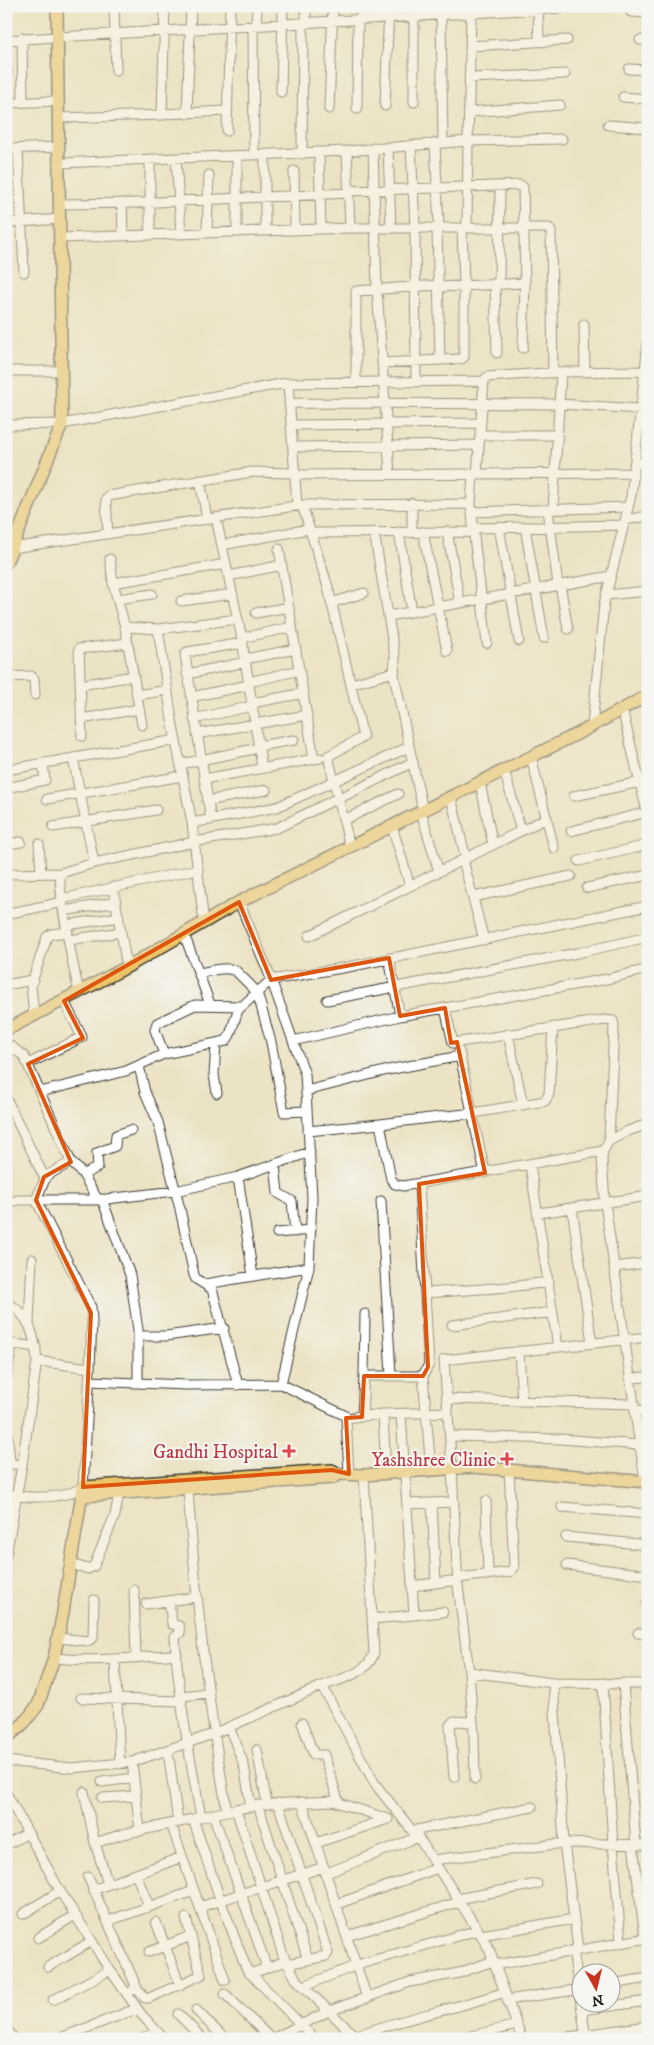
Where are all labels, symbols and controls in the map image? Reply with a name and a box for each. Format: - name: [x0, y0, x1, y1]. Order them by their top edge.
- place label: Gandhi Hospital: [153, 1441, 278, 1464]
- marker: Gandhi Hospital: [282, 1444, 296, 1458]
- place label: Yashshree Clinic: [371, 1449, 496, 1472]
- marker: Yashshree Clinic: [500, 1452, 514, 1466]
- north arrow: [572, 1962, 622, 2012]
- text: N: [590, 1990, 605, 2010]

